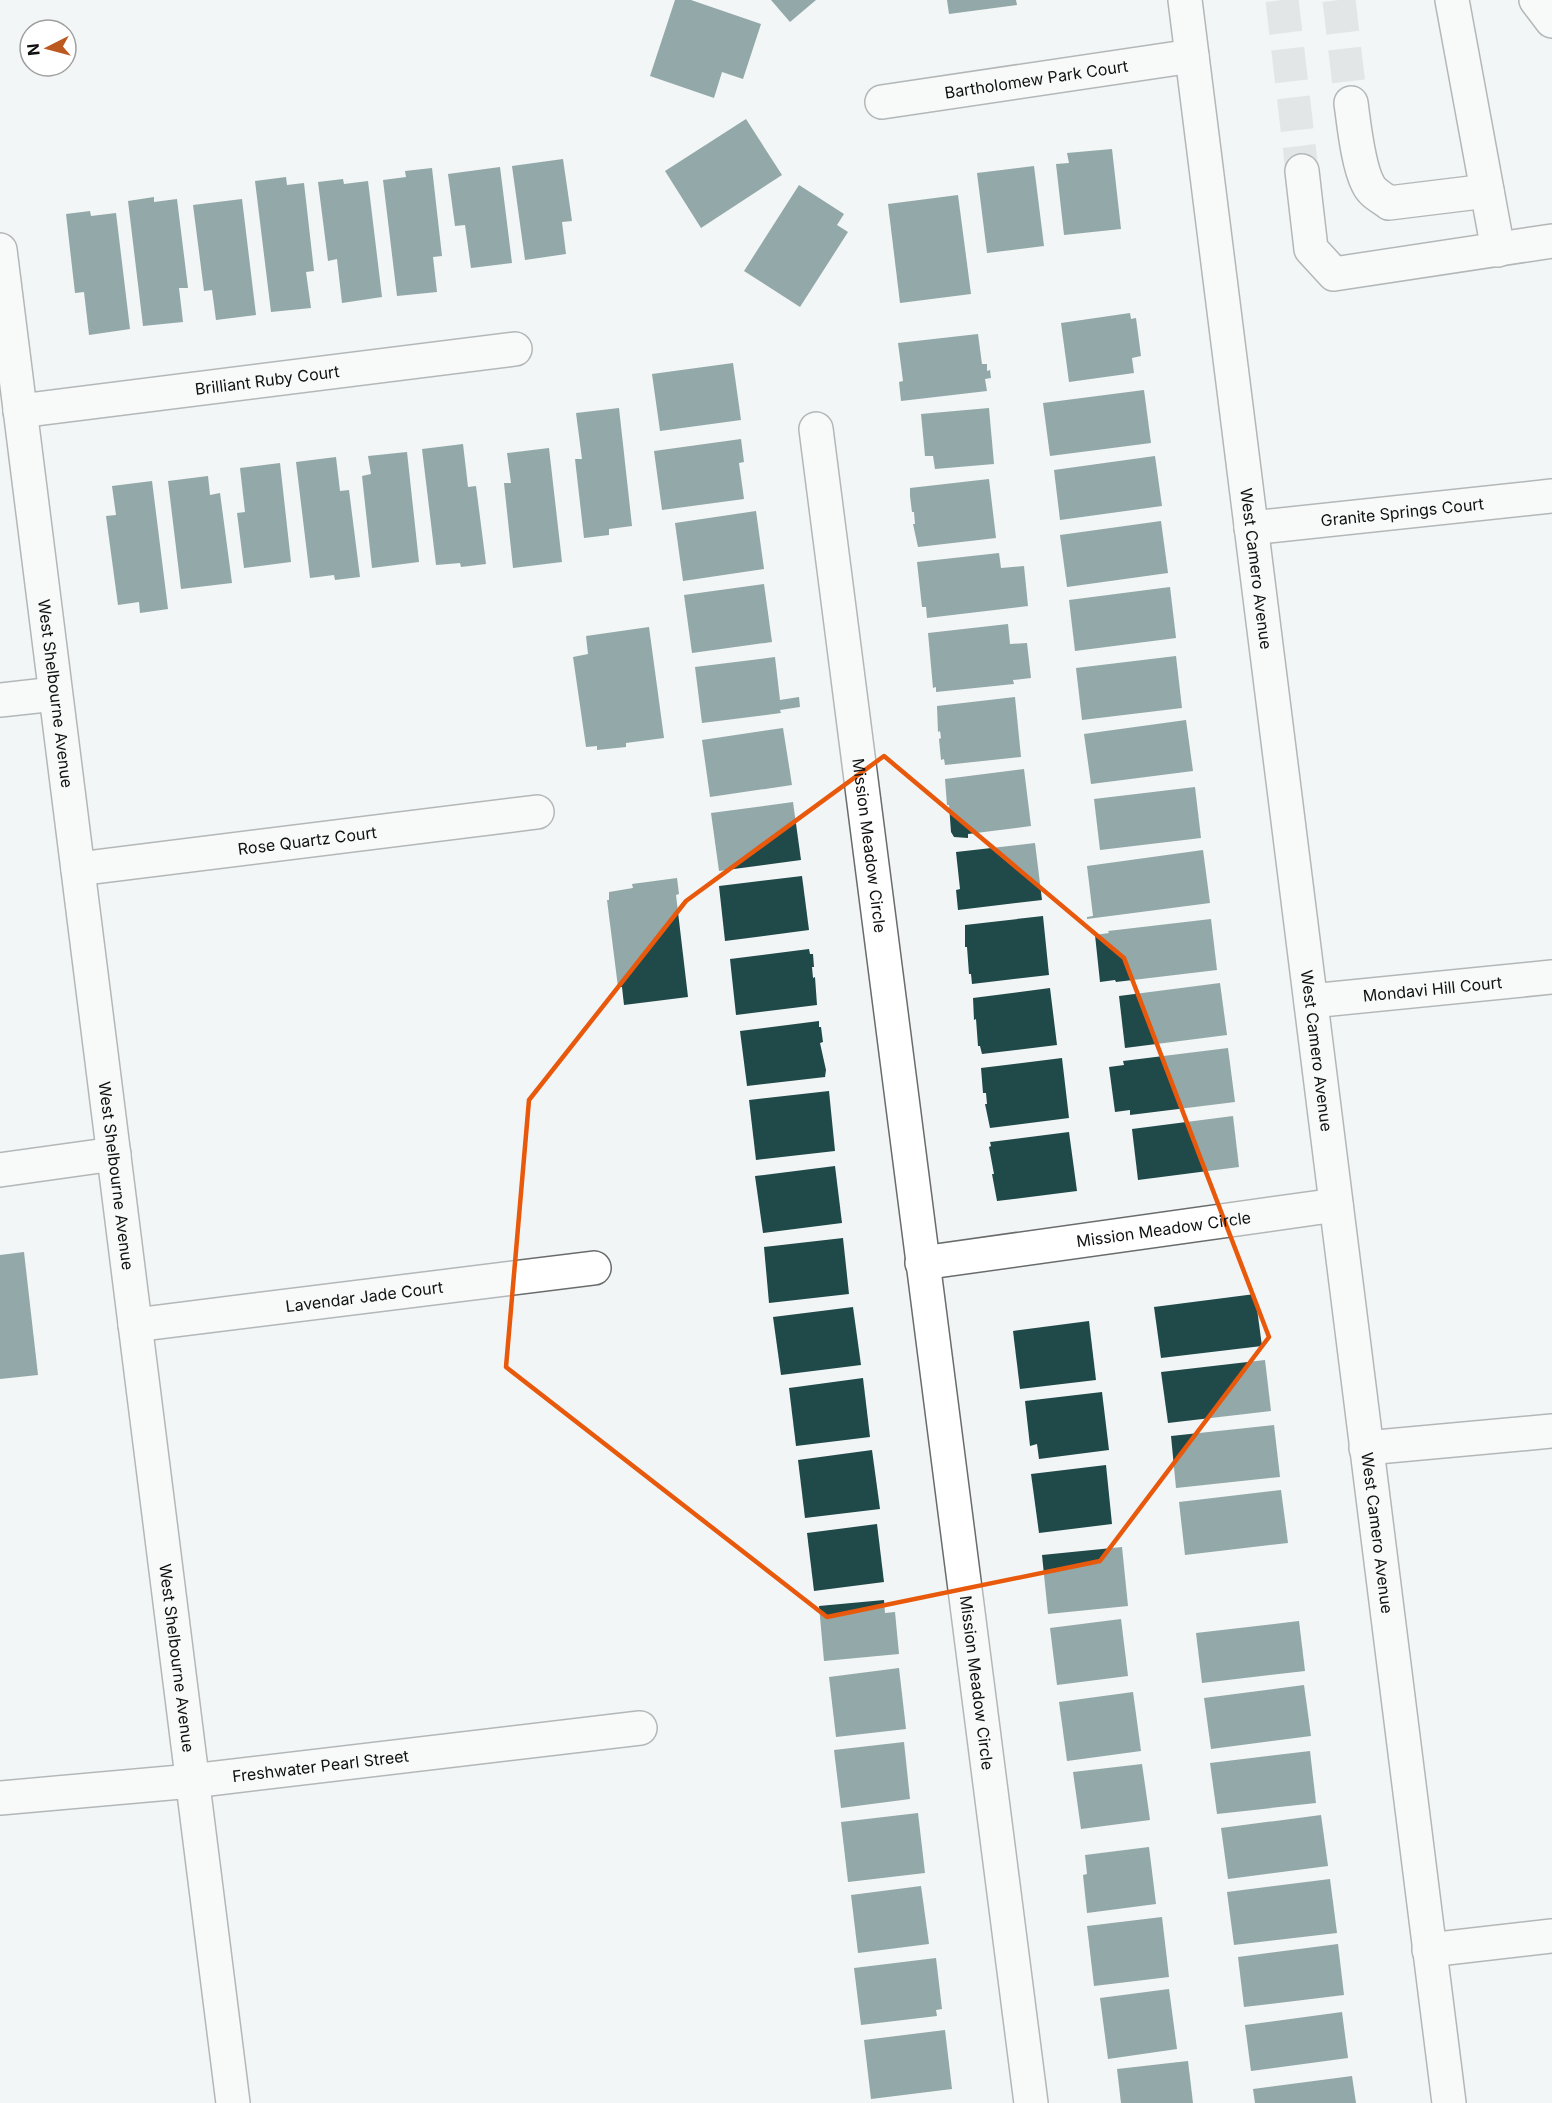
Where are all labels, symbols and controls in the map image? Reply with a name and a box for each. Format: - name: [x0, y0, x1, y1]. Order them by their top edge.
- north arrow: [18, 18, 78, 78]
- text: N: [22, 42, 44, 57]
- street label: Bartholomew Park Court: [943, 56, 1129, 103]
- street label: Brilliant Ruby Court: [194, 361, 340, 399]
- street label: West Camero Avenue: [1236, 487, 1276, 650]
- street label: Granite Springs Court: [1320, 493, 1485, 531]
- street label: West Shelbourne Avenue: [34, 598, 78, 789]
- street label: Mission Meadow Circle: [848, 757, 891, 934]
- street label: Rose Quartz Court: [237, 822, 378, 859]
- street label: West Camero Avenue: [1297, 969, 1337, 1133]
- street label: Mondavi Hill Court: [1362, 972, 1503, 1006]
- street label: West Shelbourne Avenue: [95, 1080, 138, 1271]
- street label: Mission Meadow Circle: [1075, 1207, 1252, 1251]
- street label: Lavendar Jade Court: [284, 1277, 444, 1316]
- street label: West Camero Avenue: [1357, 1451, 1397, 1615]
- street label: West Shelbourne Avenue: [155, 1562, 199, 1753]
- street label: Mission Meadow Circle: [956, 1594, 998, 1771]
- street label: Freshwater Pearl Street: [231, 1745, 410, 1786]

